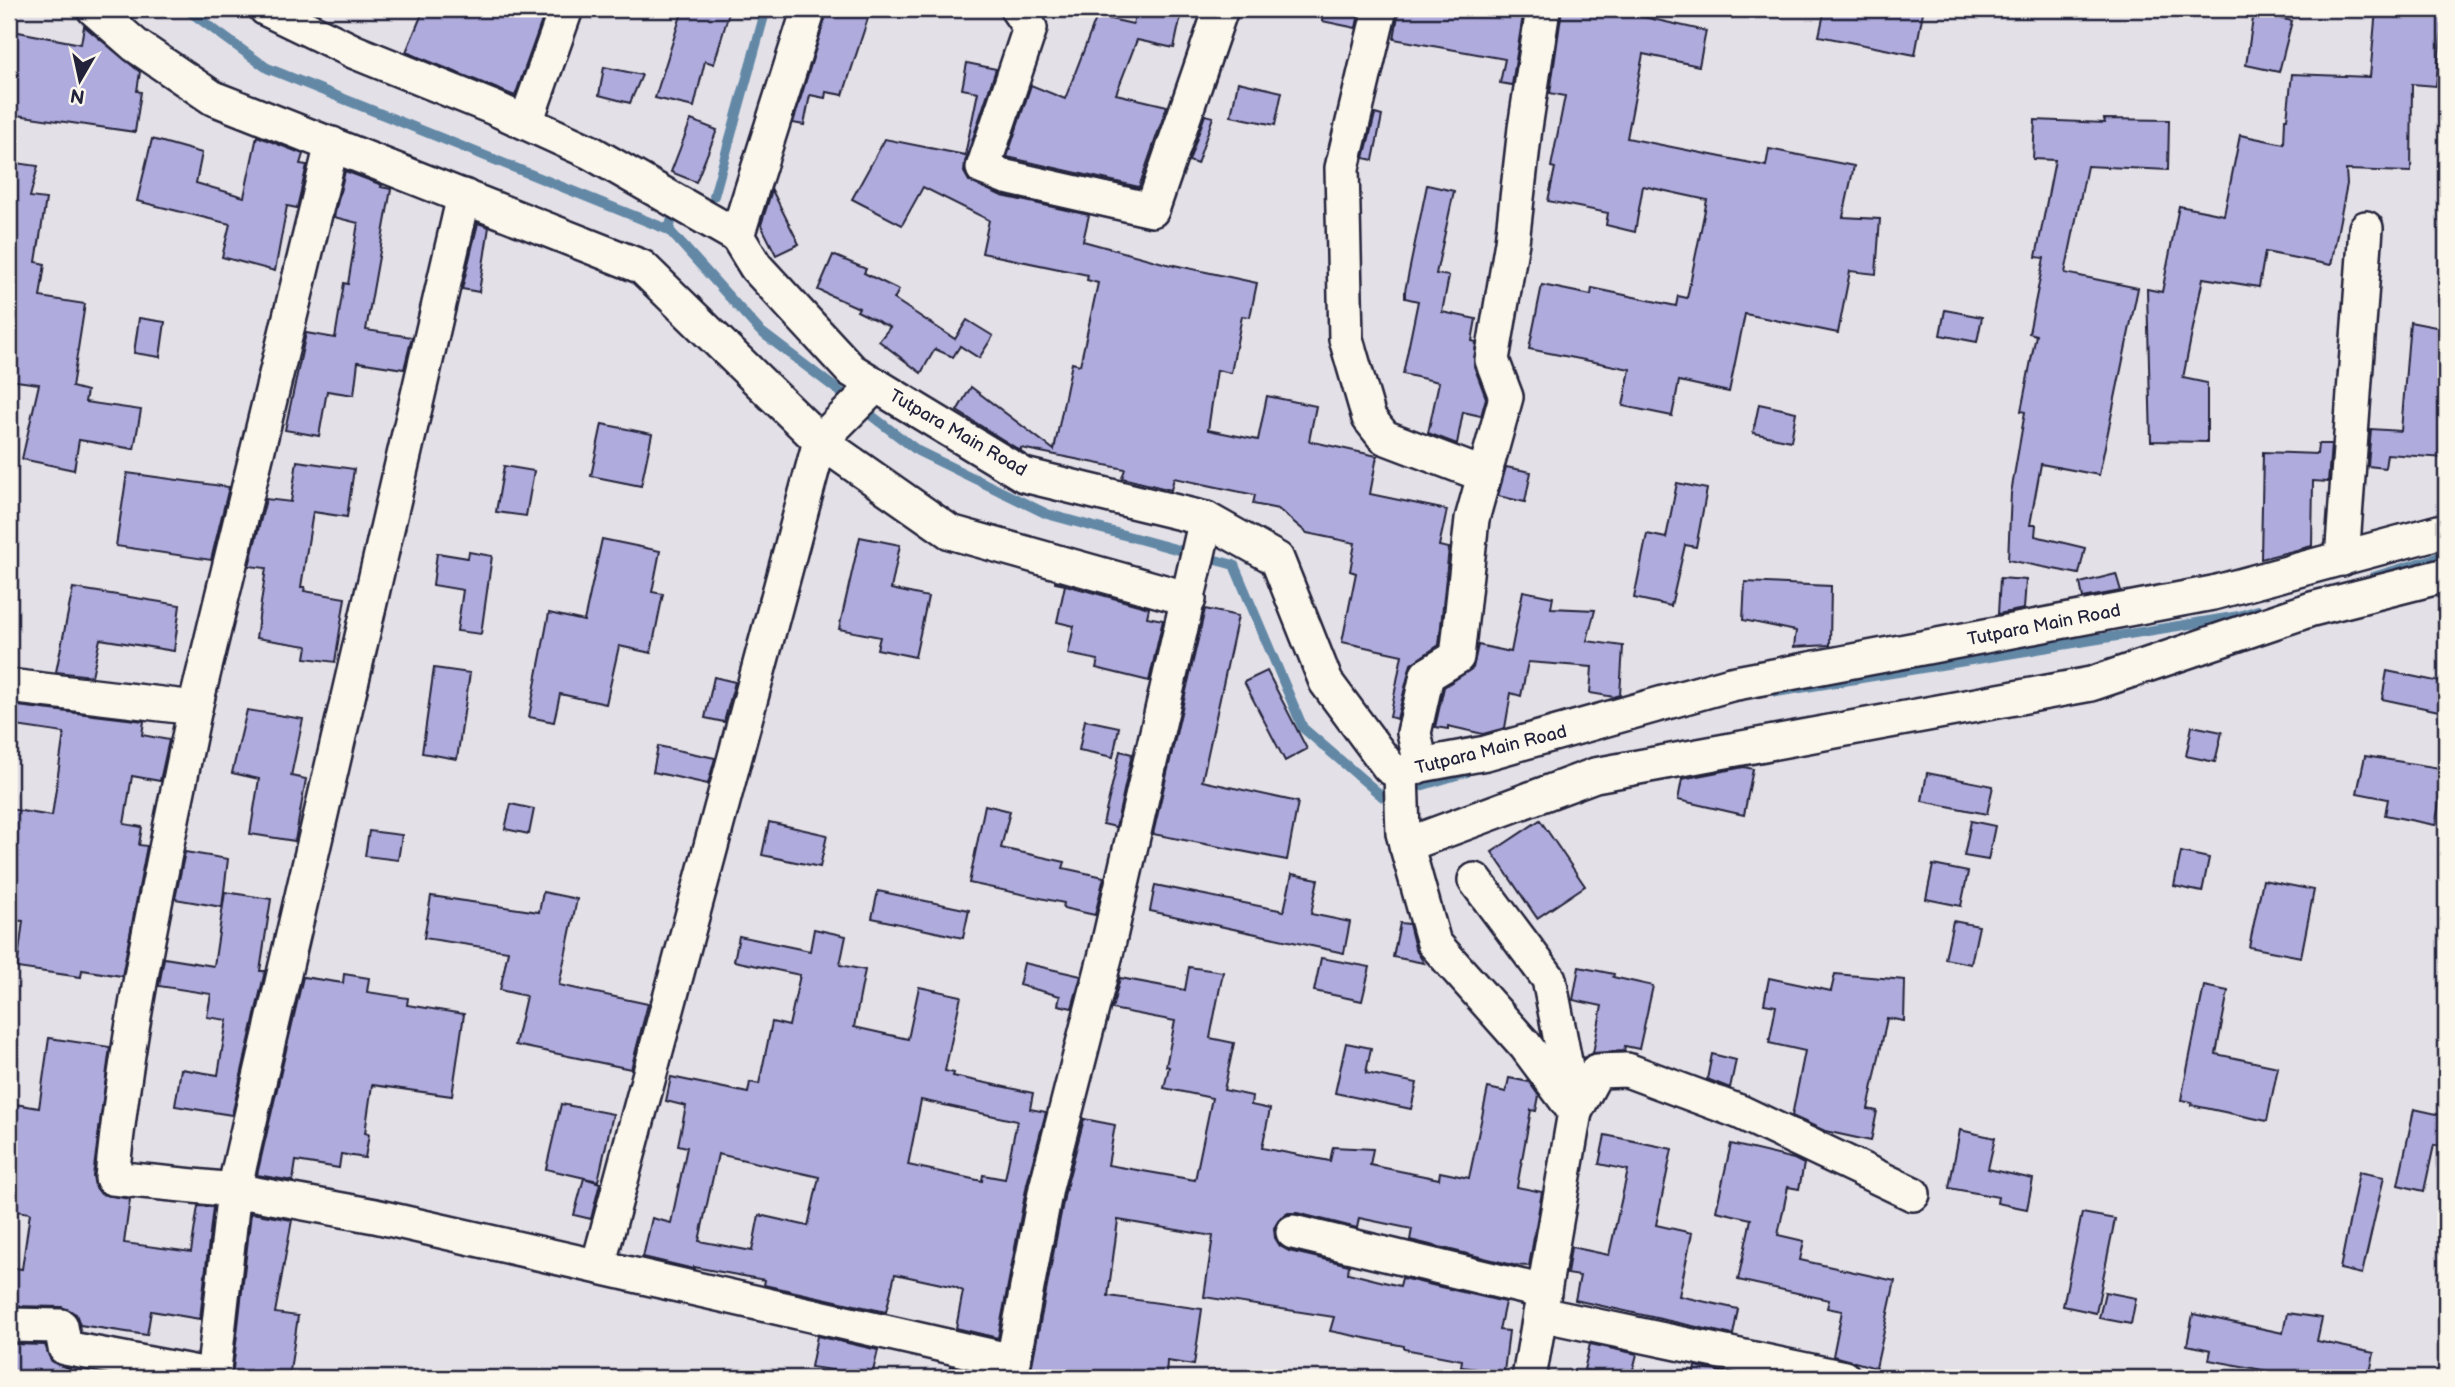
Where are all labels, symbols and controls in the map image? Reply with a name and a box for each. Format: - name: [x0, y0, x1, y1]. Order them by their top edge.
- north arrow: [46, 46, 116, 116]
- text: N: [69, 83, 86, 108]
- street label: Tutpara Main Road: [885, 385, 1031, 481]
- street label: Tutpara Main Road: [1966, 600, 2122, 650]
- street label: Tutpara Main Road: [1413, 721, 1569, 779]

